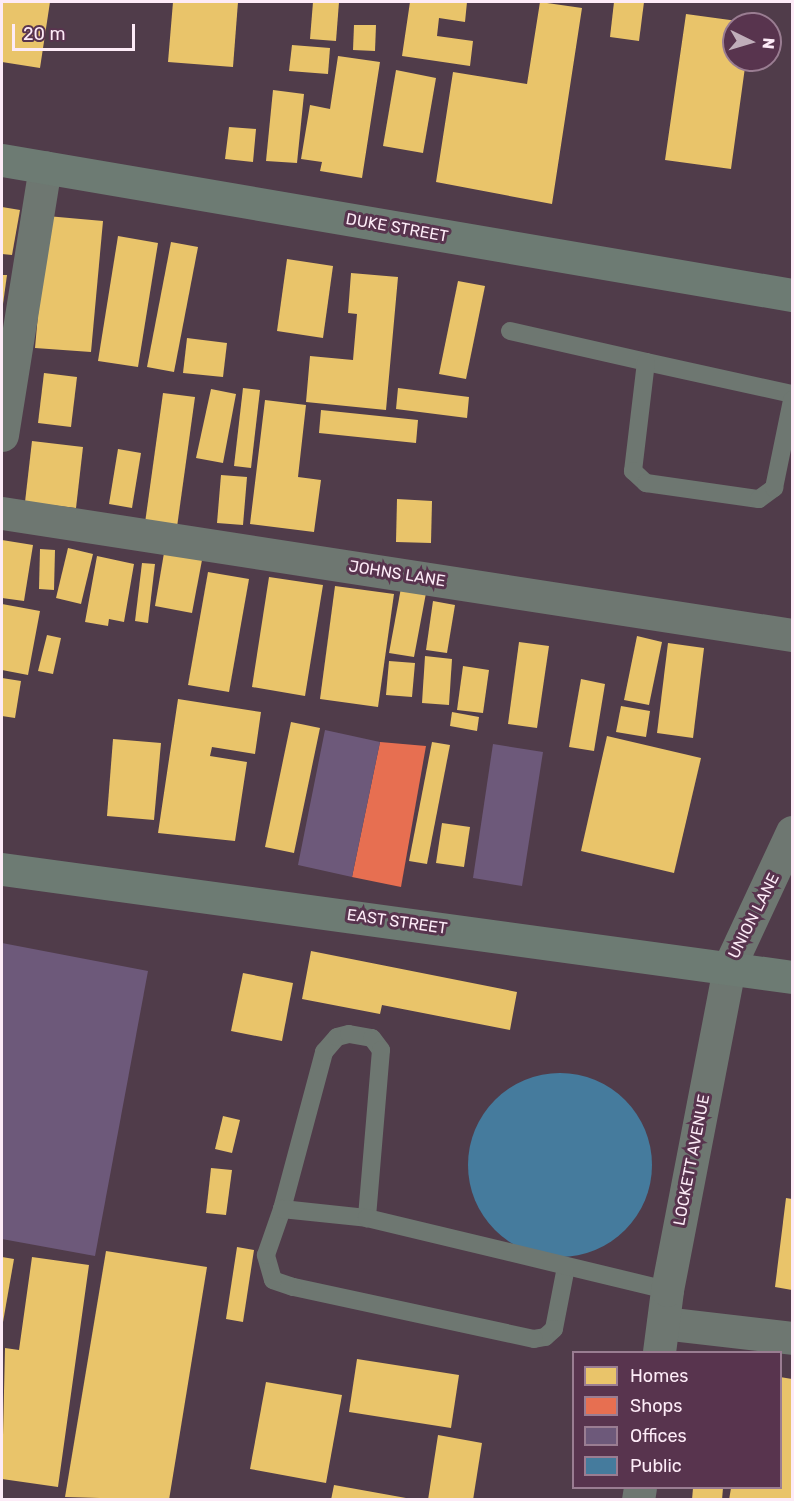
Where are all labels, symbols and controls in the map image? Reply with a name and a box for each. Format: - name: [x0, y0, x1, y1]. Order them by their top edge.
- scale bar: [15, 12, 138, 50]
- north arrow: [722, 12, 782, 72]
- text: 20 m: [23, 23, 65, 45]
- text: N: [758, 37, 778, 50]
- street label: DUKE STREET: [344, 210, 450, 246]
- street label: JOHNS LANE: [347, 557, 447, 591]
- street label: UNION LANE: [724, 870, 784, 962]
- street label: EAST STREET: [345, 905, 449, 939]
- street label: LOCKETT AVENUE: [670, 1092, 714, 1228]
- legend: [572, 1351, 782, 1489]
- text: Homes: [630, 1365, 688, 1387]
- text: Shops: [630, 1395, 682, 1417]
- text: Offices: [630, 1425, 687, 1447]
- text: Public: [630, 1455, 682, 1477]

